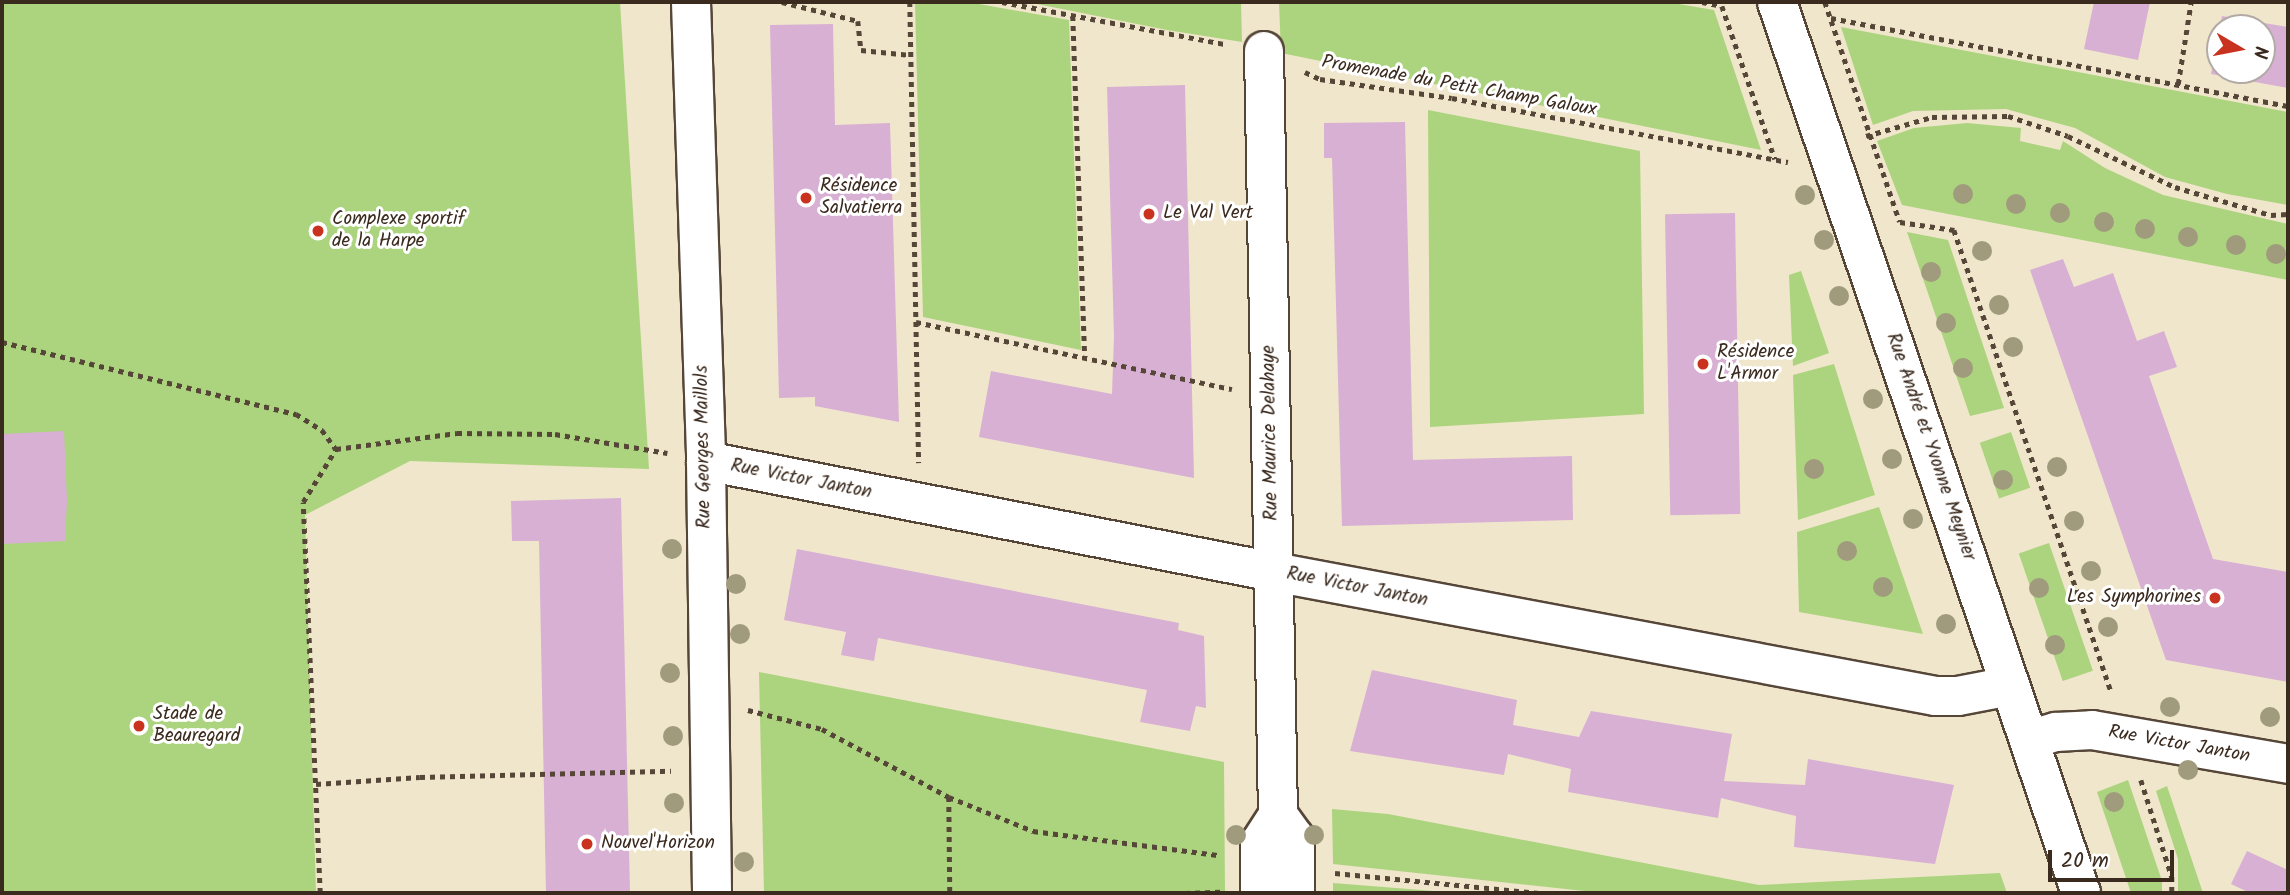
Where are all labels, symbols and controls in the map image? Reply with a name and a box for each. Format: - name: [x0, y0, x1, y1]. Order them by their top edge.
- north arrow: [2206, 14, 2276, 84]
- text: N: [2244, 44, 2276, 61]
- street label: Promenade du Petit Champ Galoux: [1320, 52, 1598, 122]
- place label: Résidence Salvatierra: [820, 176, 902, 220]
- marker: Résidence Salvatierra: [798, 190, 814, 206]
- place label: Le Val Vert: [1163, 203, 1253, 225]
- marker: Le Val Vert: [1141, 206, 1157, 222]
- place label: Complexe sportif de la Harpe: [332, 209, 465, 253]
- marker: Complexe sportif de la Harpe: [310, 223, 326, 239]
- street label: Rue André et Yvonne Meynier: [1880, 330, 1980, 564]
- place label: Résidence L'Armor: [1717, 342, 1794, 386]
- street label: Rue Maurice Delahaye: [1258, 345, 1284, 521]
- marker: Résidence L'Armor: [1695, 356, 1711, 372]
- street label: Rue Georges Maillols: [691, 365, 717, 529]
- street label: Rue Victor Janton: [728, 455, 874, 505]
- street label: Rue Victor Janton: [1284, 563, 1430, 613]
- place label: Les Symphorines: [2067, 587, 2201, 609]
- marker: Les Symphorines: [2207, 590, 2223, 606]
- place label: Stade de Beauregard: [153, 704, 240, 748]
- marker: Stade de Beauregard: [131, 718, 147, 734]
- street label: Rue Victor Janton: [2106, 721, 2252, 769]
- place label: Nouvel'Horizon: [601, 833, 715, 855]
- marker: Nouvel'Horizon: [579, 836, 595, 852]
- scale bar: [2052, 836, 2178, 880]
- text: 20 m: [2061, 845, 2109, 878]

